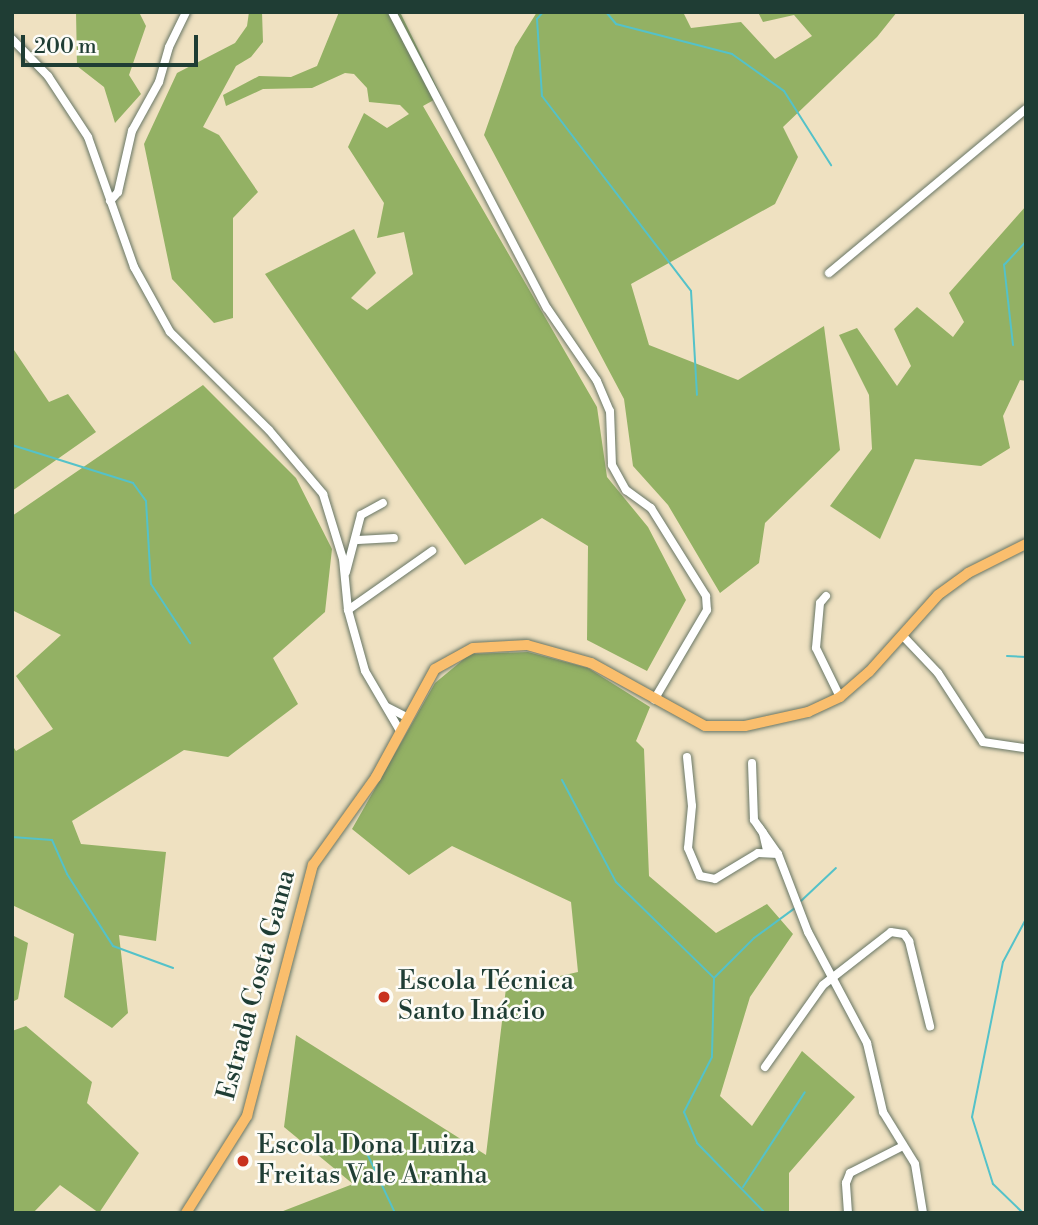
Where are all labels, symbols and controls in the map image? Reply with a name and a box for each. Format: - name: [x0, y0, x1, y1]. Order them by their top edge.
- scale bar: [24, 21, 201, 65]
- text: 200 m: [34, 34, 97, 60]
- street label: Estrada Costa Gama: [211, 867, 303, 1103]
- place label: Escola Técnica Santo Inácio: [398, 966, 574, 1028]
- marker: Escola Técnica Santo Inácio: [376, 989, 392, 1005]
- place label: Escola Dona Luiza Freitas Vale Aranha: [257, 1130, 488, 1192]
- marker: Escola Dona Luiza Freitas Vale Aranha: [235, 1153, 251, 1169]

